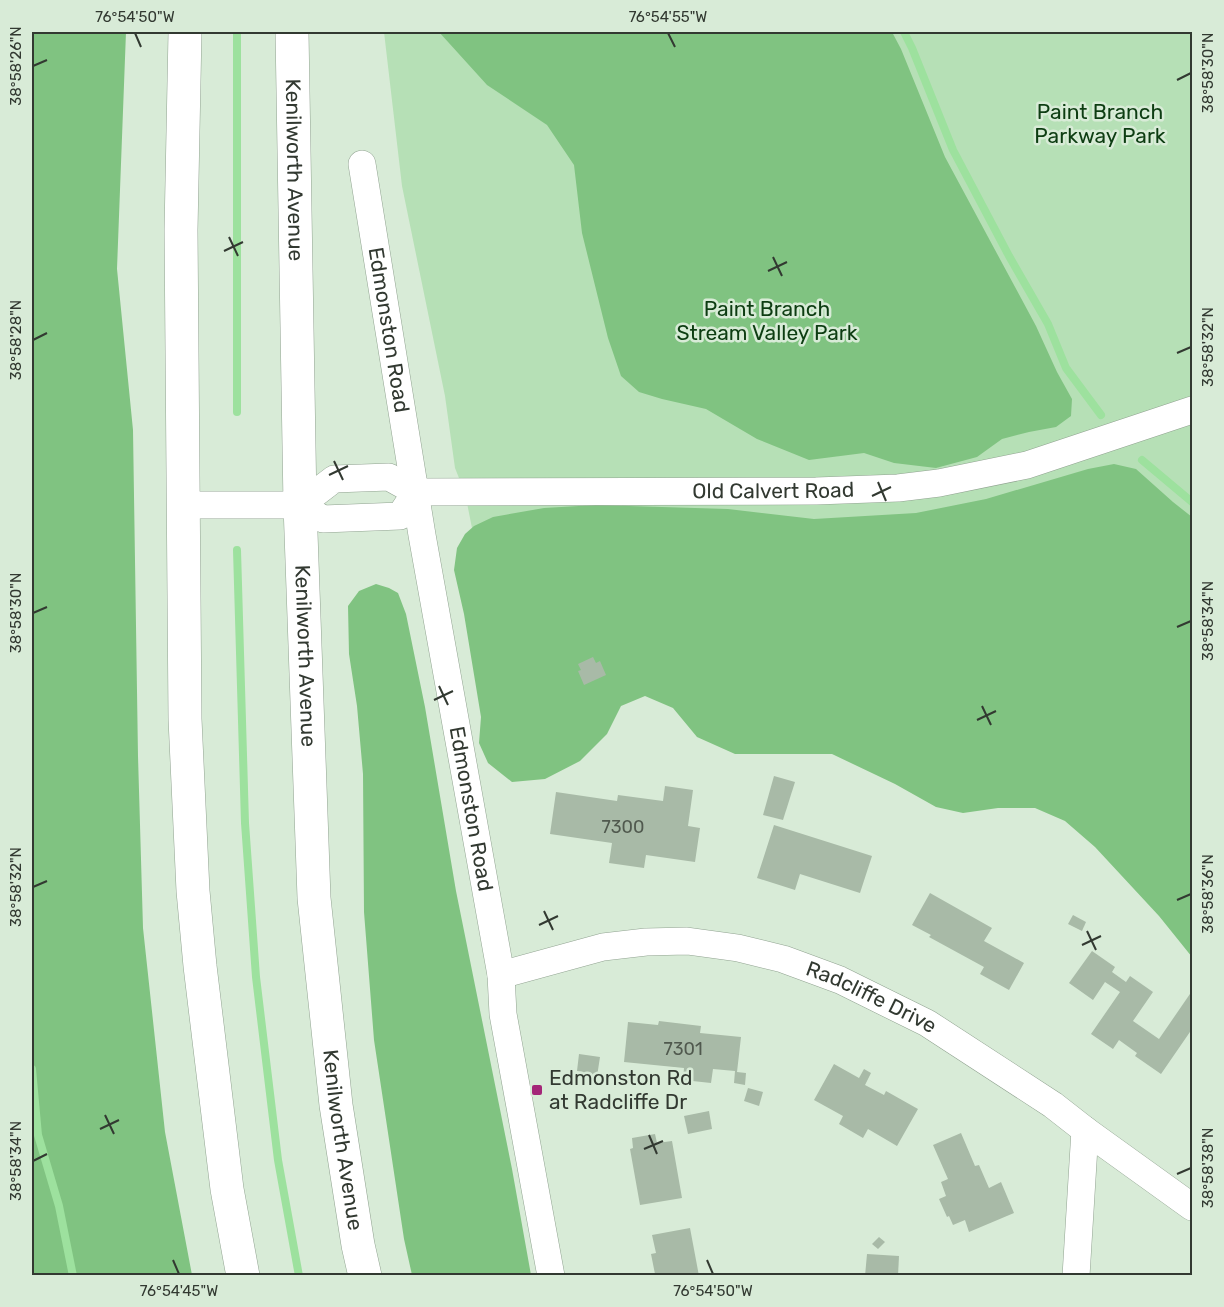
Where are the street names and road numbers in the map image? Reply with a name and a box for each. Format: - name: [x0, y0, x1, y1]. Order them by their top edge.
- street label: Kenilworth Avenue: [281, 79, 309, 261]
- street label: Edmonston Road: [364, 245, 415, 414]
- street label: Old Calvert Road: [692, 477, 855, 503]
- street label: Kenilworth Avenue: [290, 564, 322, 747]
- street label: Edmonston Road: [445, 724, 499, 893]
- street label: Radcliffe Drive: [803, 956, 942, 1038]
- street label: Kenilworth Avenue: [318, 1048, 369, 1232]

